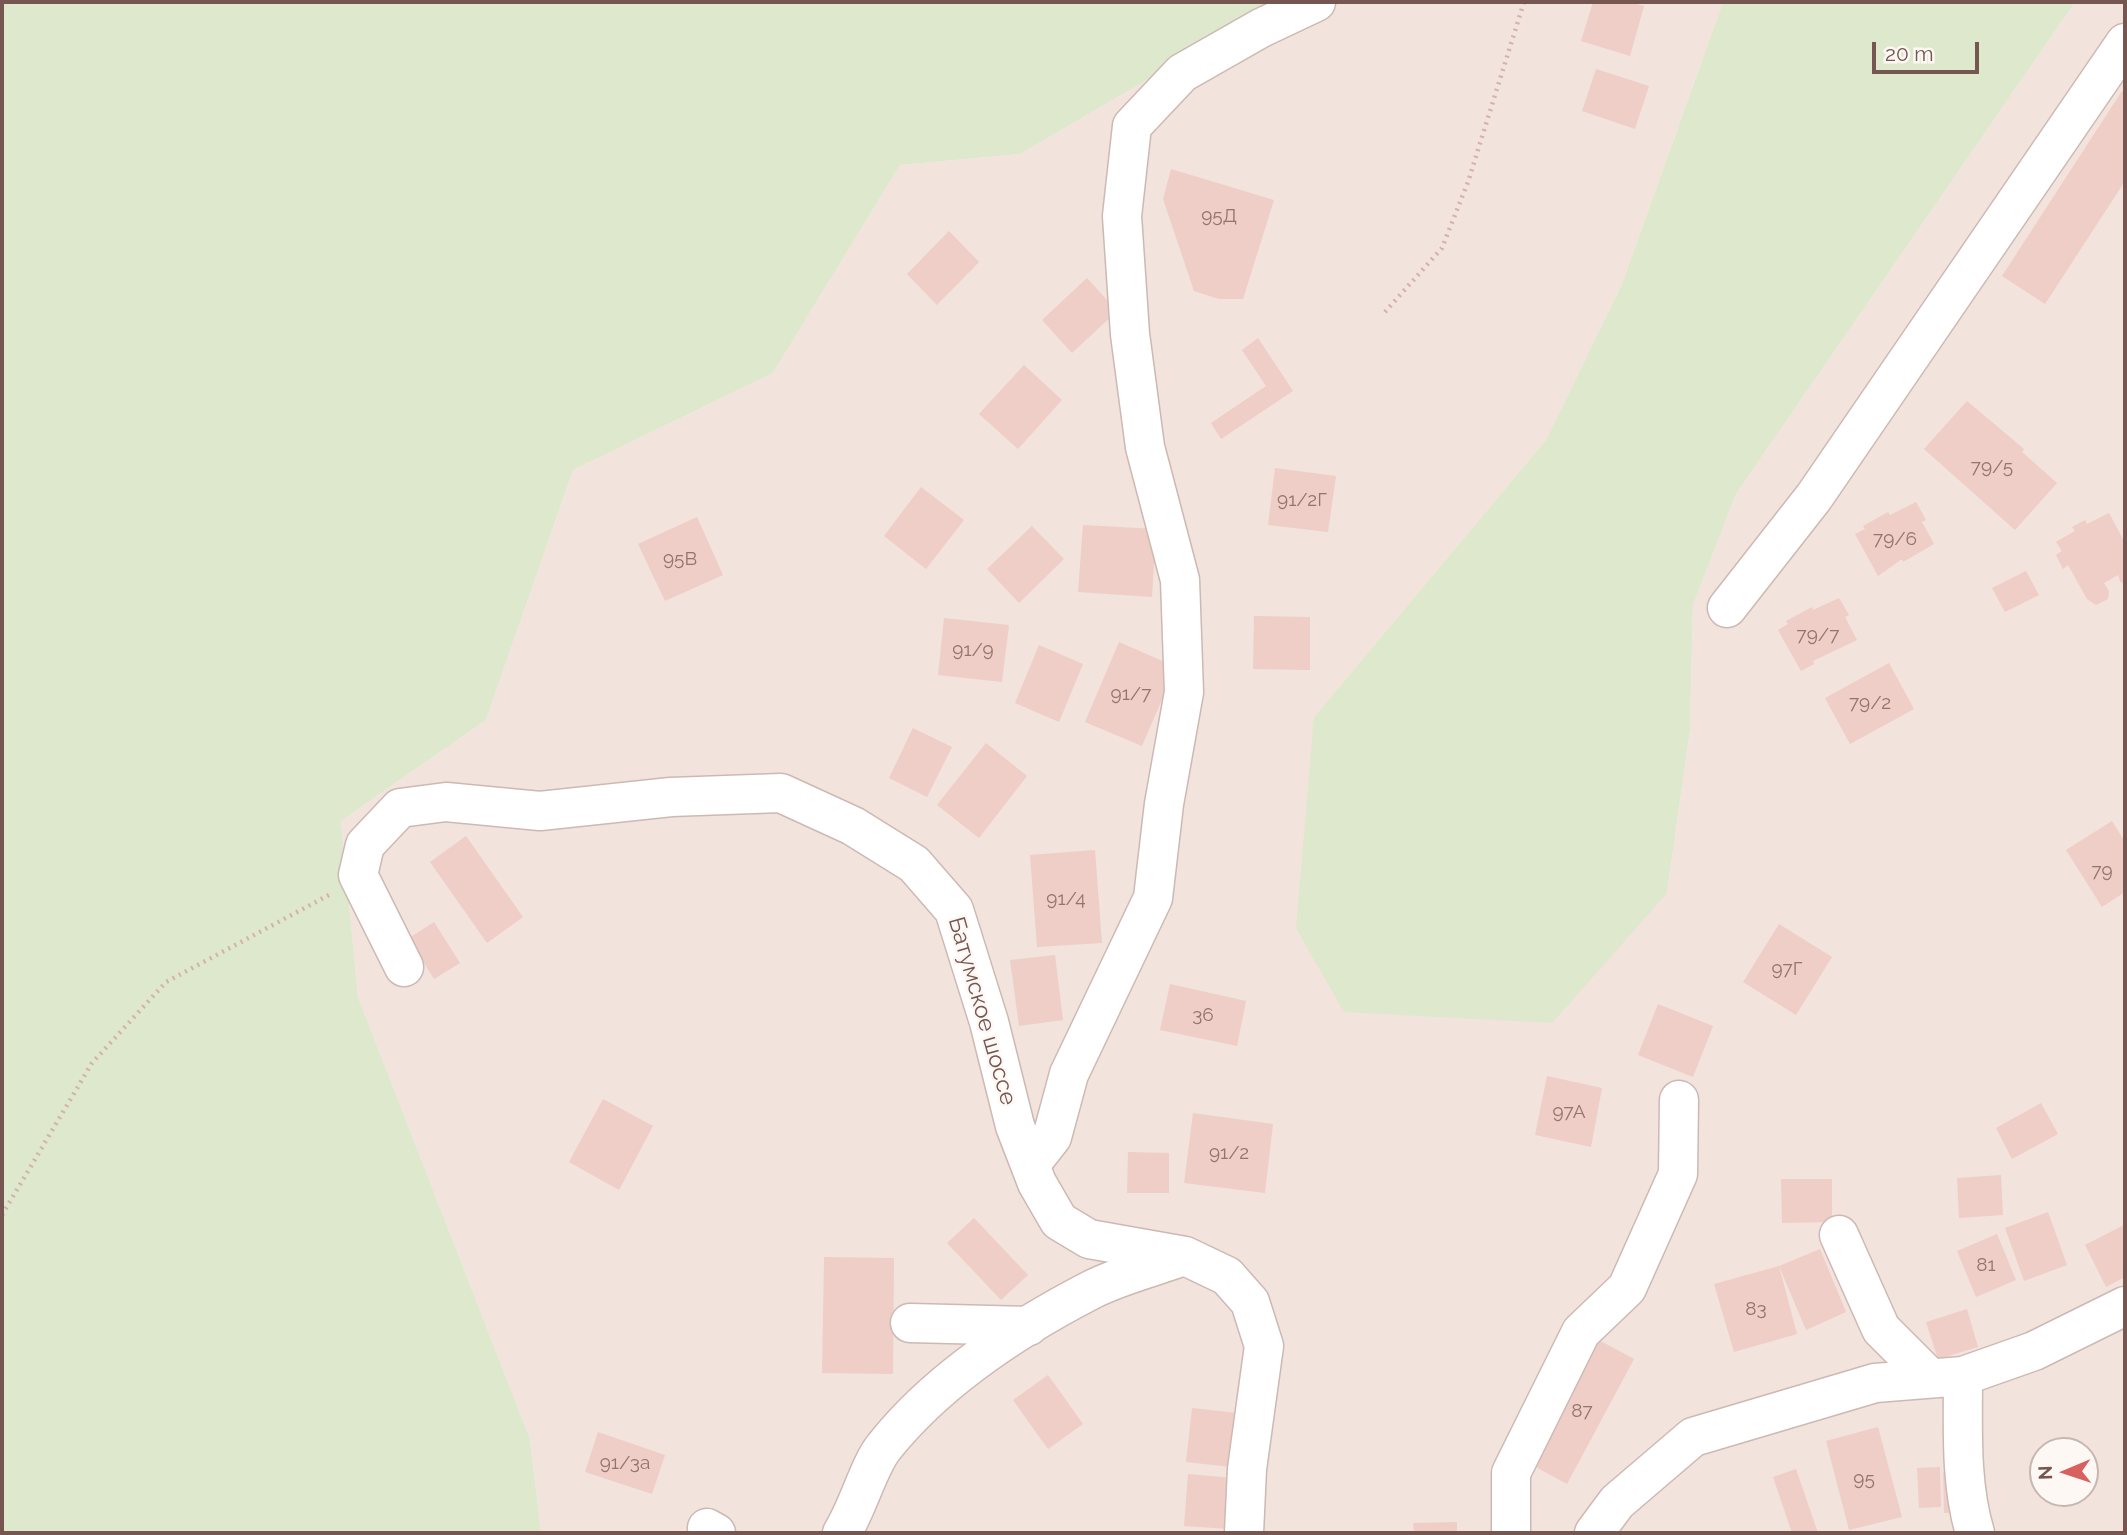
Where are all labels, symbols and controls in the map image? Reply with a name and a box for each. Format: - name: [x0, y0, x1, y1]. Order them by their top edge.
- scale bar: [1875, 28, 1982, 72]
- text: 20 m: [1885, 41, 1933, 66]
- house number: 95Д: [1201, 205, 1237, 227]
- house number: 79/5: [1971, 456, 2013, 478]
- house number: 91/2Г: [1277, 489, 1327, 511]
- house number: 79/6: [1873, 528, 1917, 550]
- house number: 95В: [663, 548, 697, 570]
- house number: 79/7: [1797, 624, 1839, 646]
- house number: 91/9: [952, 639, 994, 661]
- house number: 91/7: [1111, 683, 1151, 705]
- house number: 79/2: [1849, 692, 1891, 714]
- house number: 79: [2091, 860, 2113, 882]
- house number: 91/4: [1046, 888, 1086, 910]
- street label: Батумское шоссе: [942, 914, 1022, 1108]
- house number: 97Г: [1772, 958, 1802, 980]
- house number: 36: [1192, 1004, 1214, 1026]
- house number: 97А: [1552, 1101, 1586, 1123]
- house number: 91/2: [1209, 1142, 1249, 1164]
- house number: 81: [1976, 1254, 1996, 1276]
- house number: 83: [1745, 1298, 1767, 1320]
- house number: 87: [1571, 1400, 1593, 1422]
- north arrow: [2029, 1437, 2099, 1507]
- house number: 91/3а: [600, 1452, 650, 1474]
- text: N: [2034, 1465, 2056, 1480]
- house number: 95: [1853, 1468, 1875, 1490]

